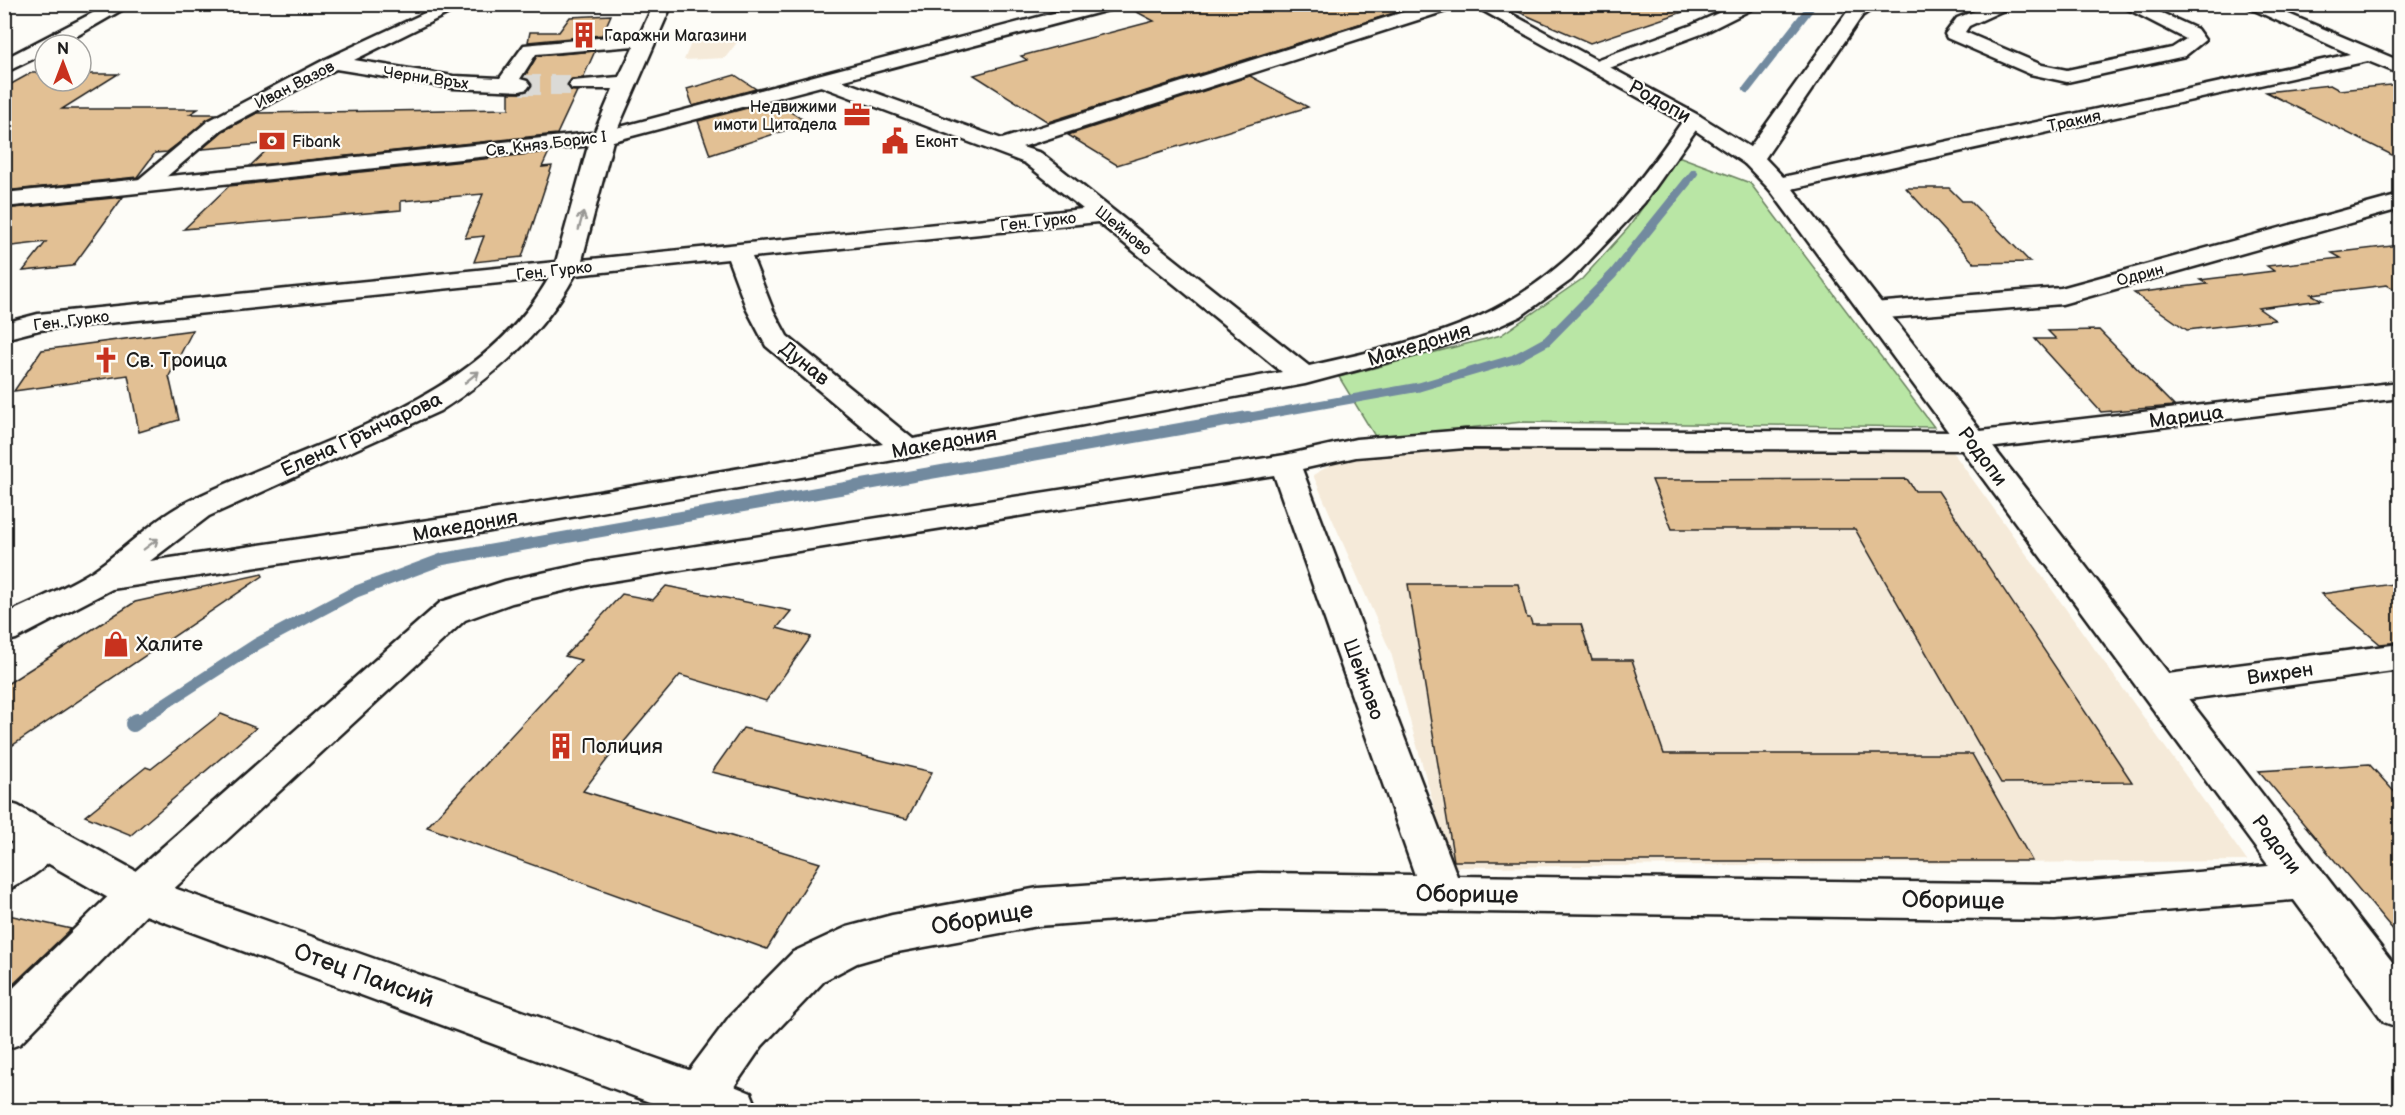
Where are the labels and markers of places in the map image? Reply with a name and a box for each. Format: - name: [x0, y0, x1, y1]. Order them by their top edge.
- building icon: Гаражни Магазини: [569, 20, 599, 50]
- place label: Гаражни Магазини: [604, 27, 747, 46]
- place label: Недвижими имоти Цитадела: [714, 98, 838, 135]
- office icon: Недвижими имоти Цитадела: [842, 100, 872, 130]
- bank icon: Fibank: [257, 126, 287, 156]
- public building icon: Еконт: [880, 126, 910, 156]
- place label: Fibank: [292, 133, 340, 152]
- place label: Еконт: [915, 133, 959, 152]
- church icon: Св. Троица: [91, 345, 121, 375]
- place label: Св. Троица: [126, 349, 228, 373]
- shop icon: Халите: [101, 629, 131, 659]
- place label: Халите: [136, 633, 203, 657]
- building icon: Полиция: [546, 731, 576, 761]
- place label: Полиция: [581, 735, 663, 759]

